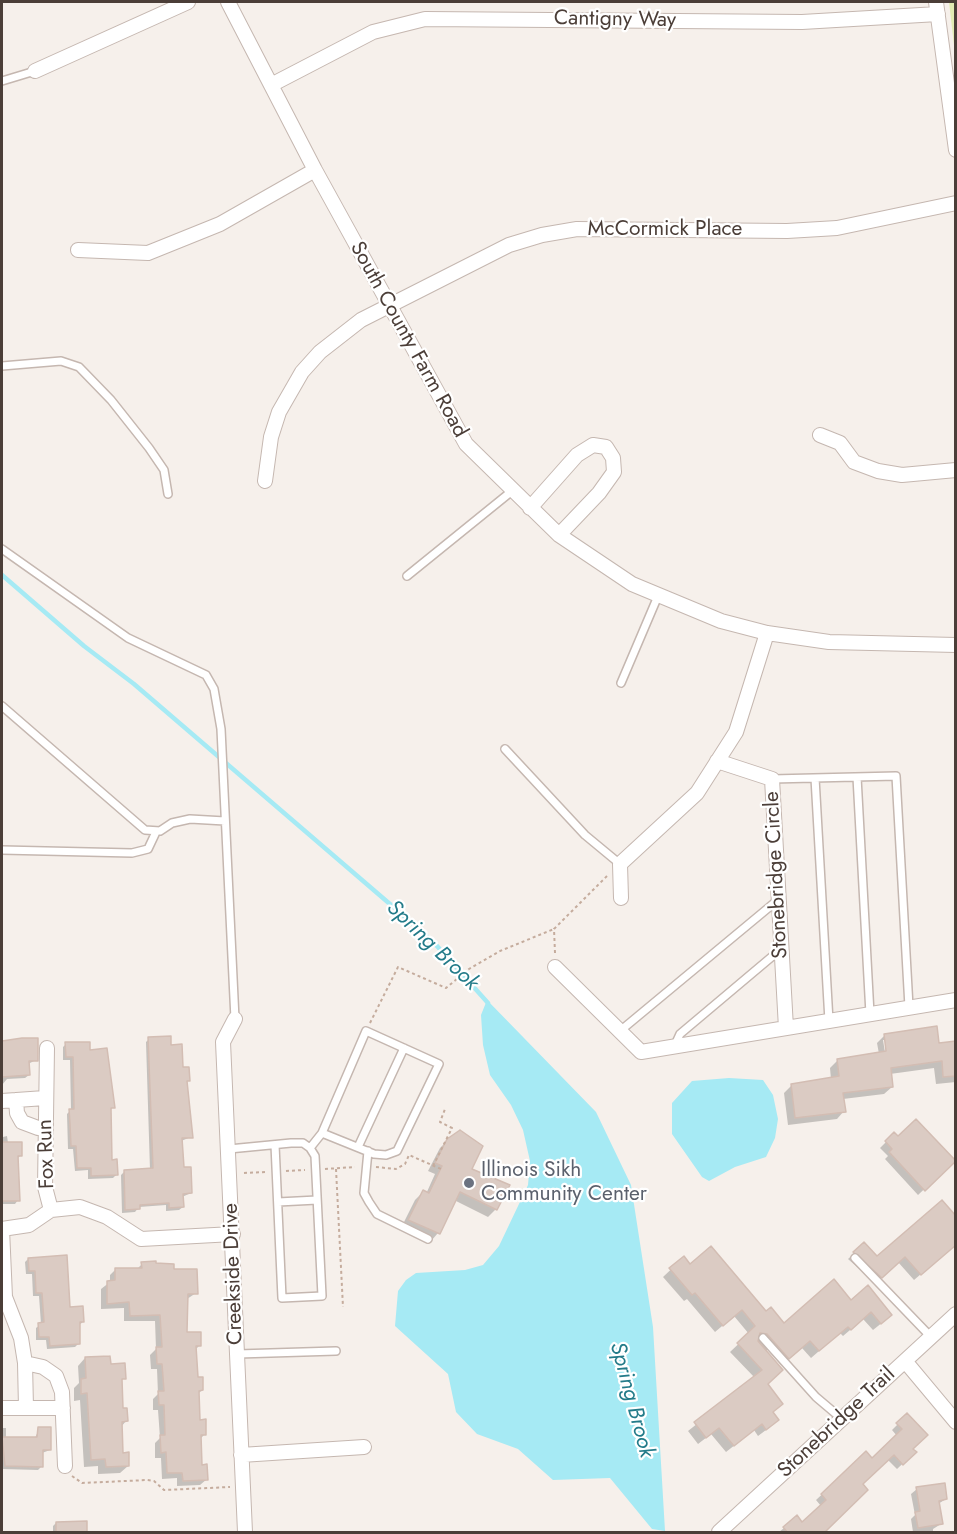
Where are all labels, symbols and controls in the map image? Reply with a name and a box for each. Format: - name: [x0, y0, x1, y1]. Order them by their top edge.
- street label: Cantigny Way: [554, 6, 676, 34]
- street label: McCormick Place: [588, 217, 742, 243]
- street label: South County Farm Road: [344, 238, 472, 442]
- street label: Stonebridge Circle: [760, 790, 794, 960]
- water label: Spring Brook: [380, 895, 484, 997]
- street label: Fox Run: [33, 1119, 61, 1189]
- place label: Illinois Sikh Community Center: [481, 1158, 647, 1208]
- marker: Illinois Sikh Community Center: [462, 1176, 476, 1190]
- street label: Creekside Drive: [219, 1203, 249, 1345]
- water label: Spring Brook: [603, 1339, 659, 1461]
- street label: Stonebridge Trail: [773, 1362, 901, 1484]

